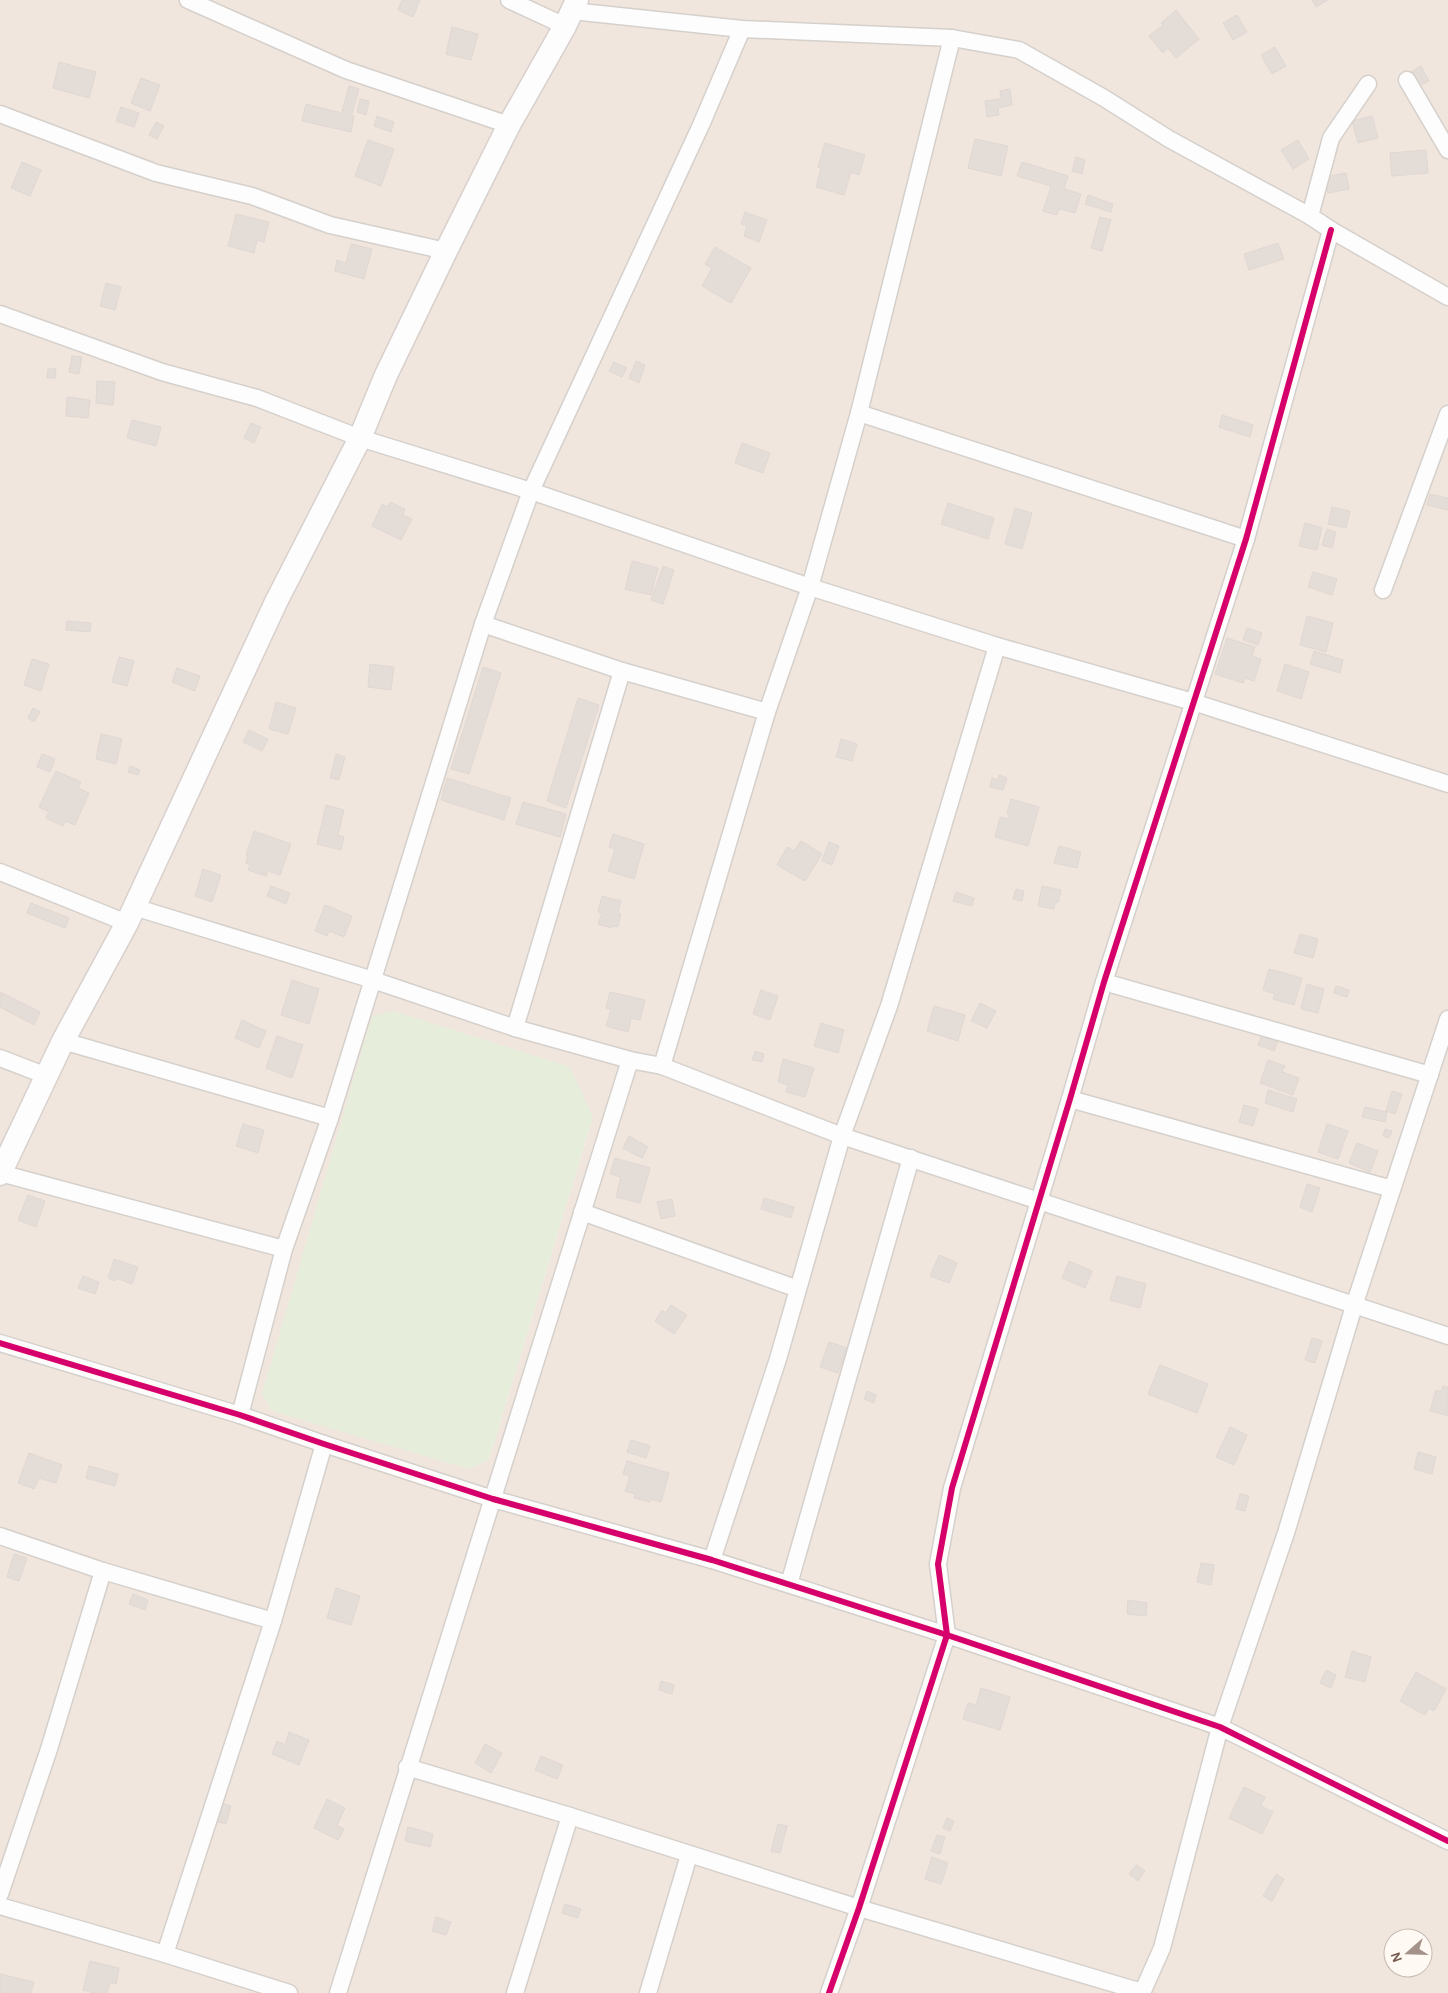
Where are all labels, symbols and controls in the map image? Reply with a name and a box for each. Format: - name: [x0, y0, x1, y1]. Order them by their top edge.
- north arrow: [1383, 1928, 1433, 1978]
- text: N: [1388, 1950, 1405, 1964]

